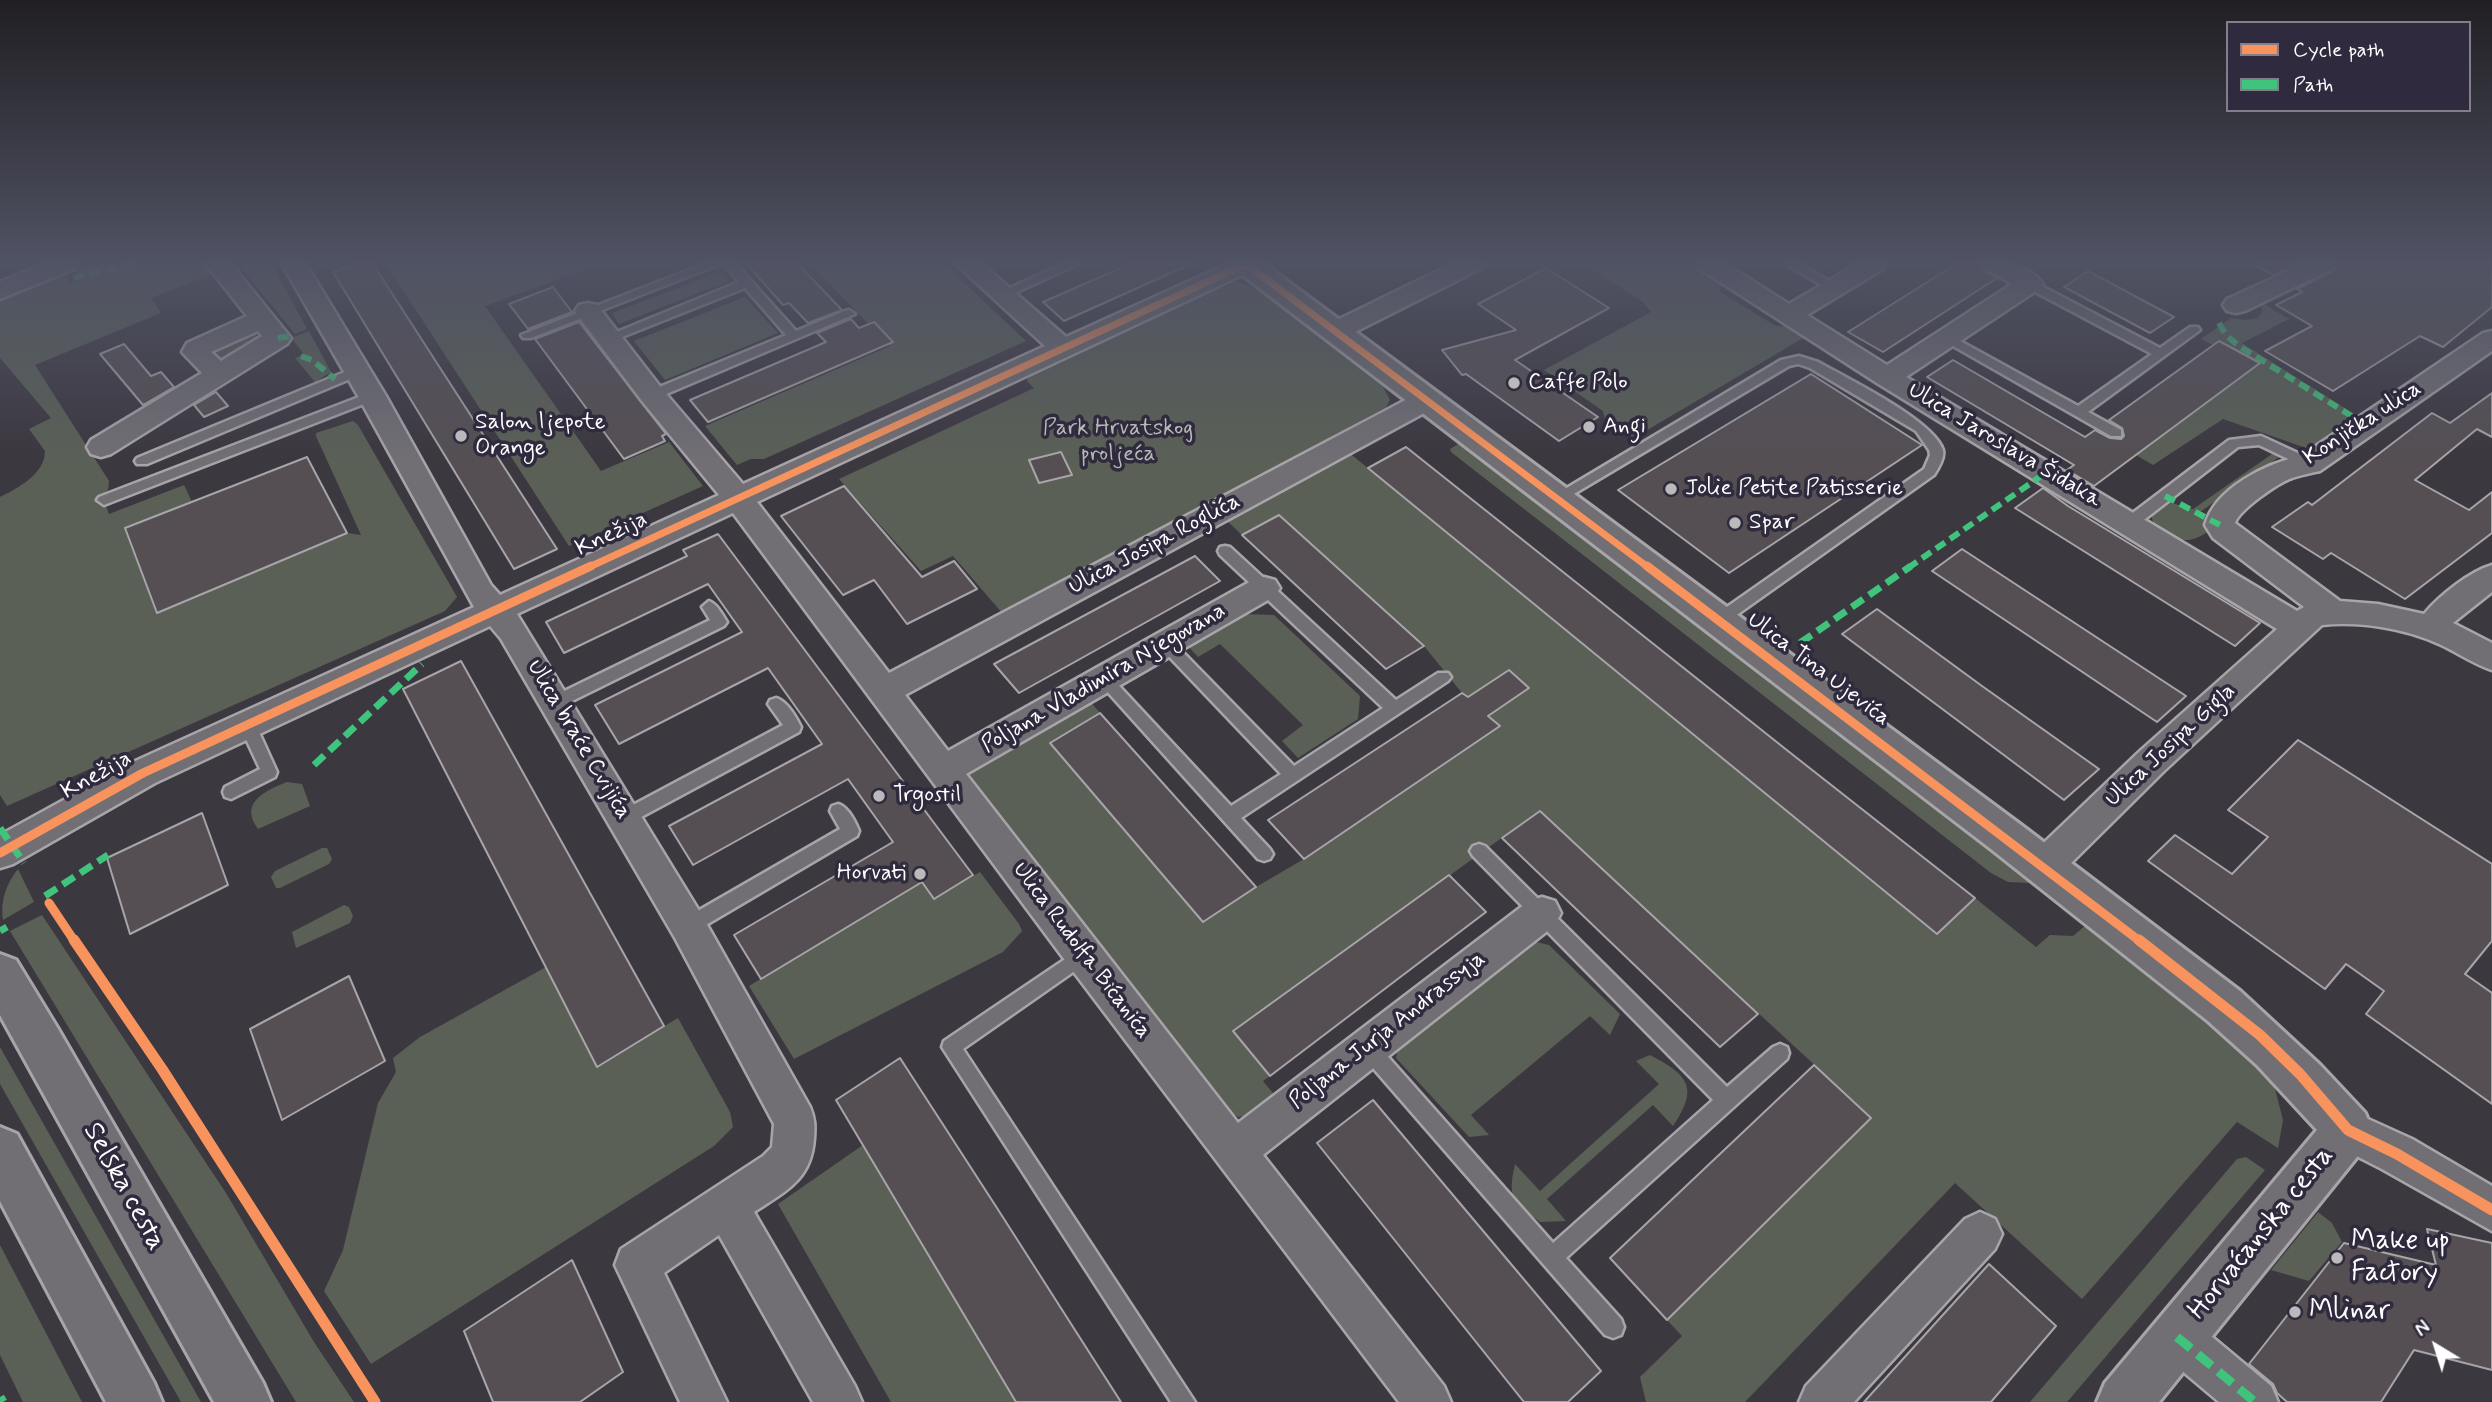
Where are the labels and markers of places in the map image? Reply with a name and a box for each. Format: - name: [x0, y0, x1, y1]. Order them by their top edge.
- place label: Caffe Polo: [1528, 369, 1628, 397]
- marker: Caffe Polo: [1506, 375, 1522, 391]
- place label: Salon ljepote Orange: [475, 409, 606, 463]
- place label: Angi: [1603, 413, 1646, 441]
- marker: Angi: [1581, 419, 1597, 435]
- marker: Salon ljepote Orange: [453, 428, 469, 444]
- place label: Jolie Petite Patisserie: [1685, 475, 1903, 503]
- marker: Jolie Petite Patisserie: [1663, 481, 1679, 497]
- place label: Spar: [1749, 509, 1794, 537]
- marker: Spar: [1727, 515, 1743, 531]
- place label: Trgostil: [893, 782, 961, 810]
- marker: Trgostil: [871, 788, 887, 804]
- place label: Horvati: [837, 860, 906, 888]
- marker: Horvati: [912, 866, 928, 882]
- place label: Make up Factory: [2351, 1225, 2450, 1291]
- marker: Make up Factory: [2329, 1250, 2345, 1266]
- place label: Mlinar: [2309, 1295, 2390, 1329]
- marker: Mlinar: [2287, 1304, 2303, 1320]

